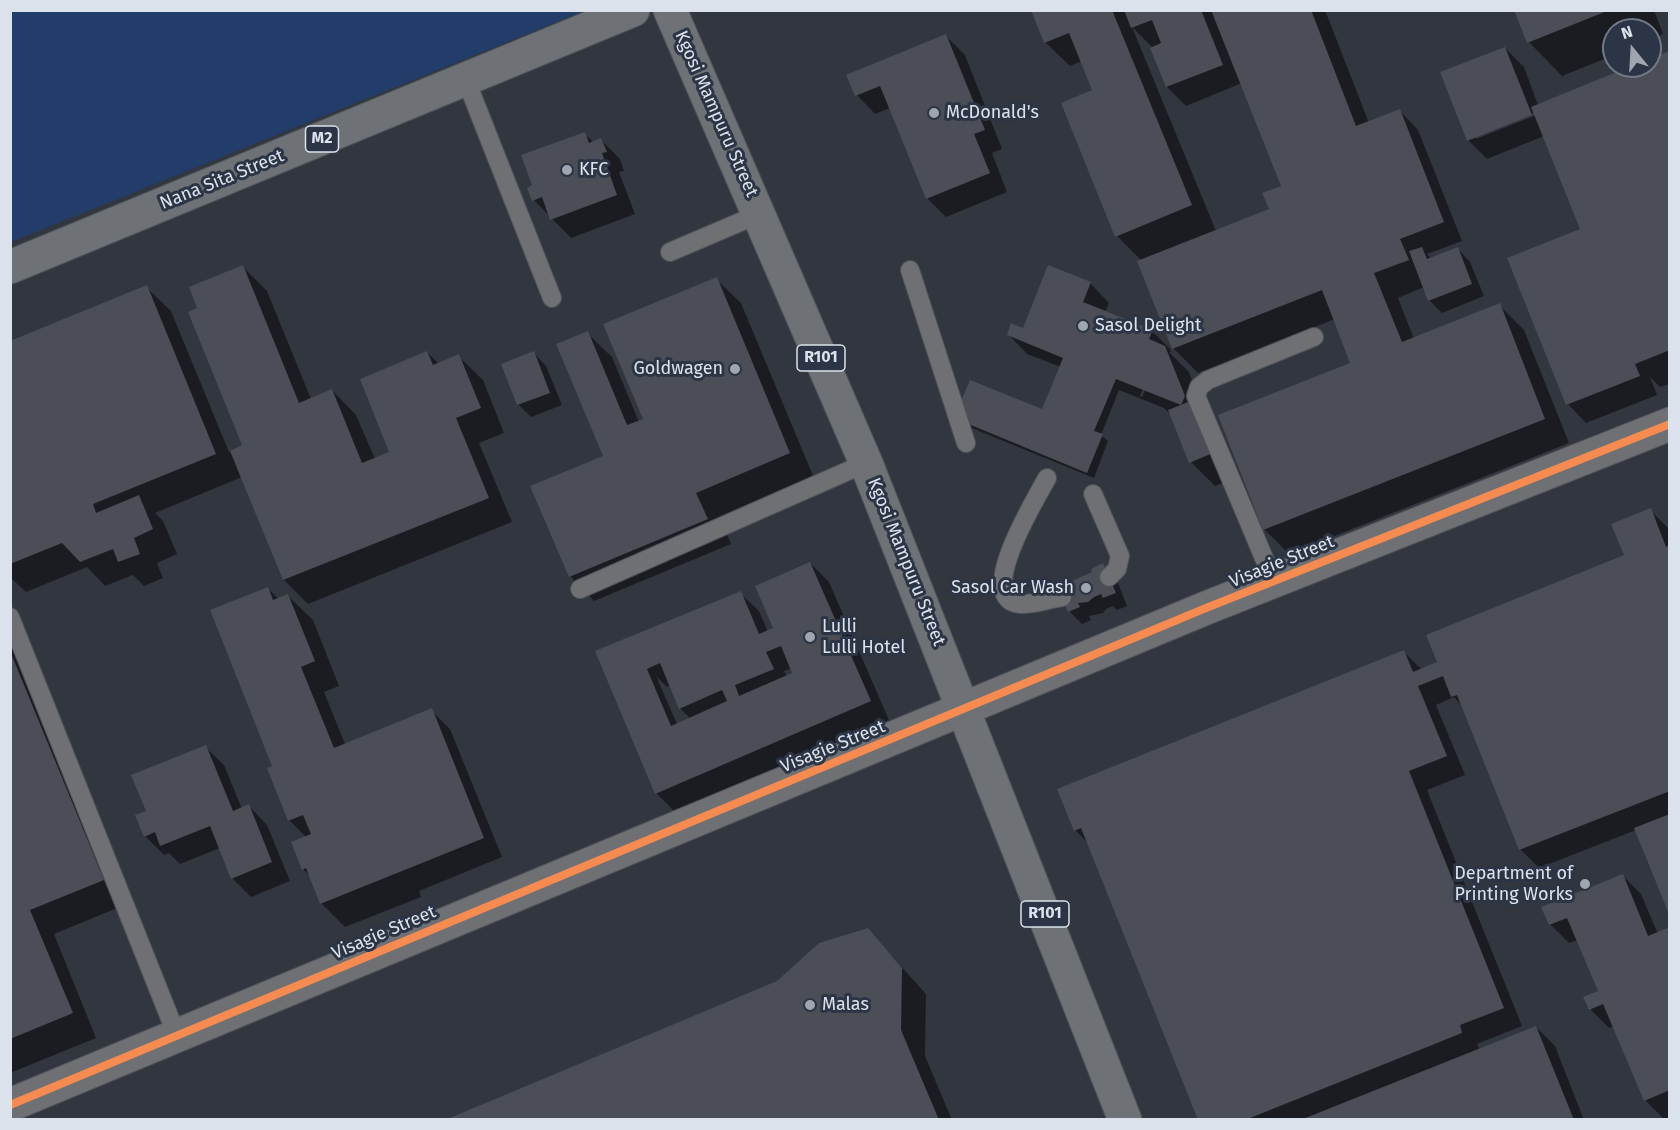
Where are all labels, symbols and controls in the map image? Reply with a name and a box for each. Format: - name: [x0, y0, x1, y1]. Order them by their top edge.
- north arrow: [1602, 18, 1662, 78]
- text: N: [1619, 22, 1635, 43]
- street label: Kgosi Mampuru Street: [670, 28, 762, 200]
- place label: McDonald's: [946, 102, 1039, 124]
- marker: McDonald's: [927, 106, 941, 120]
- road number: M2: [306, 126, 338, 152]
- street label: Nana Sita Street: [157, 145, 287, 215]
- place label: KFC: [579, 159, 608, 181]
- marker: KFC: [560, 163, 574, 177]
- place label: Sasol Delight: [1095, 315, 1202, 337]
- marker: Sasol Delight: [1076, 319, 1090, 333]
- road number: R101: [797, 345, 845, 371]
- place label: Goldwagen: [633, 358, 723, 380]
- marker: Goldwagen: [728, 362, 742, 376]
- street label: Kgosi Mampuru Street: [862, 475, 950, 649]
- street label: Visagie Street: [1227, 531, 1337, 593]
- place label: Sasol Car Wash: [951, 577, 1074, 599]
- marker: Sasol Car Wash: [1079, 581, 1093, 595]
- place label: Lulli Lulli Hotel: [822, 616, 906, 658]
- marker: Lulli Lulli Hotel: [803, 630, 817, 644]
- street label: Visagie Street: [778, 716, 888, 778]
- place label: Department of Printing Works: [1454, 863, 1573, 906]
- marker: Department of Printing Works: [1578, 877, 1592, 891]
- street label: Visagie Street: [329, 901, 439, 965]
- road number: R101: [1021, 901, 1069, 927]
- place label: Malas: [822, 994, 869, 1016]
- marker: Malas: [803, 998, 817, 1012]

